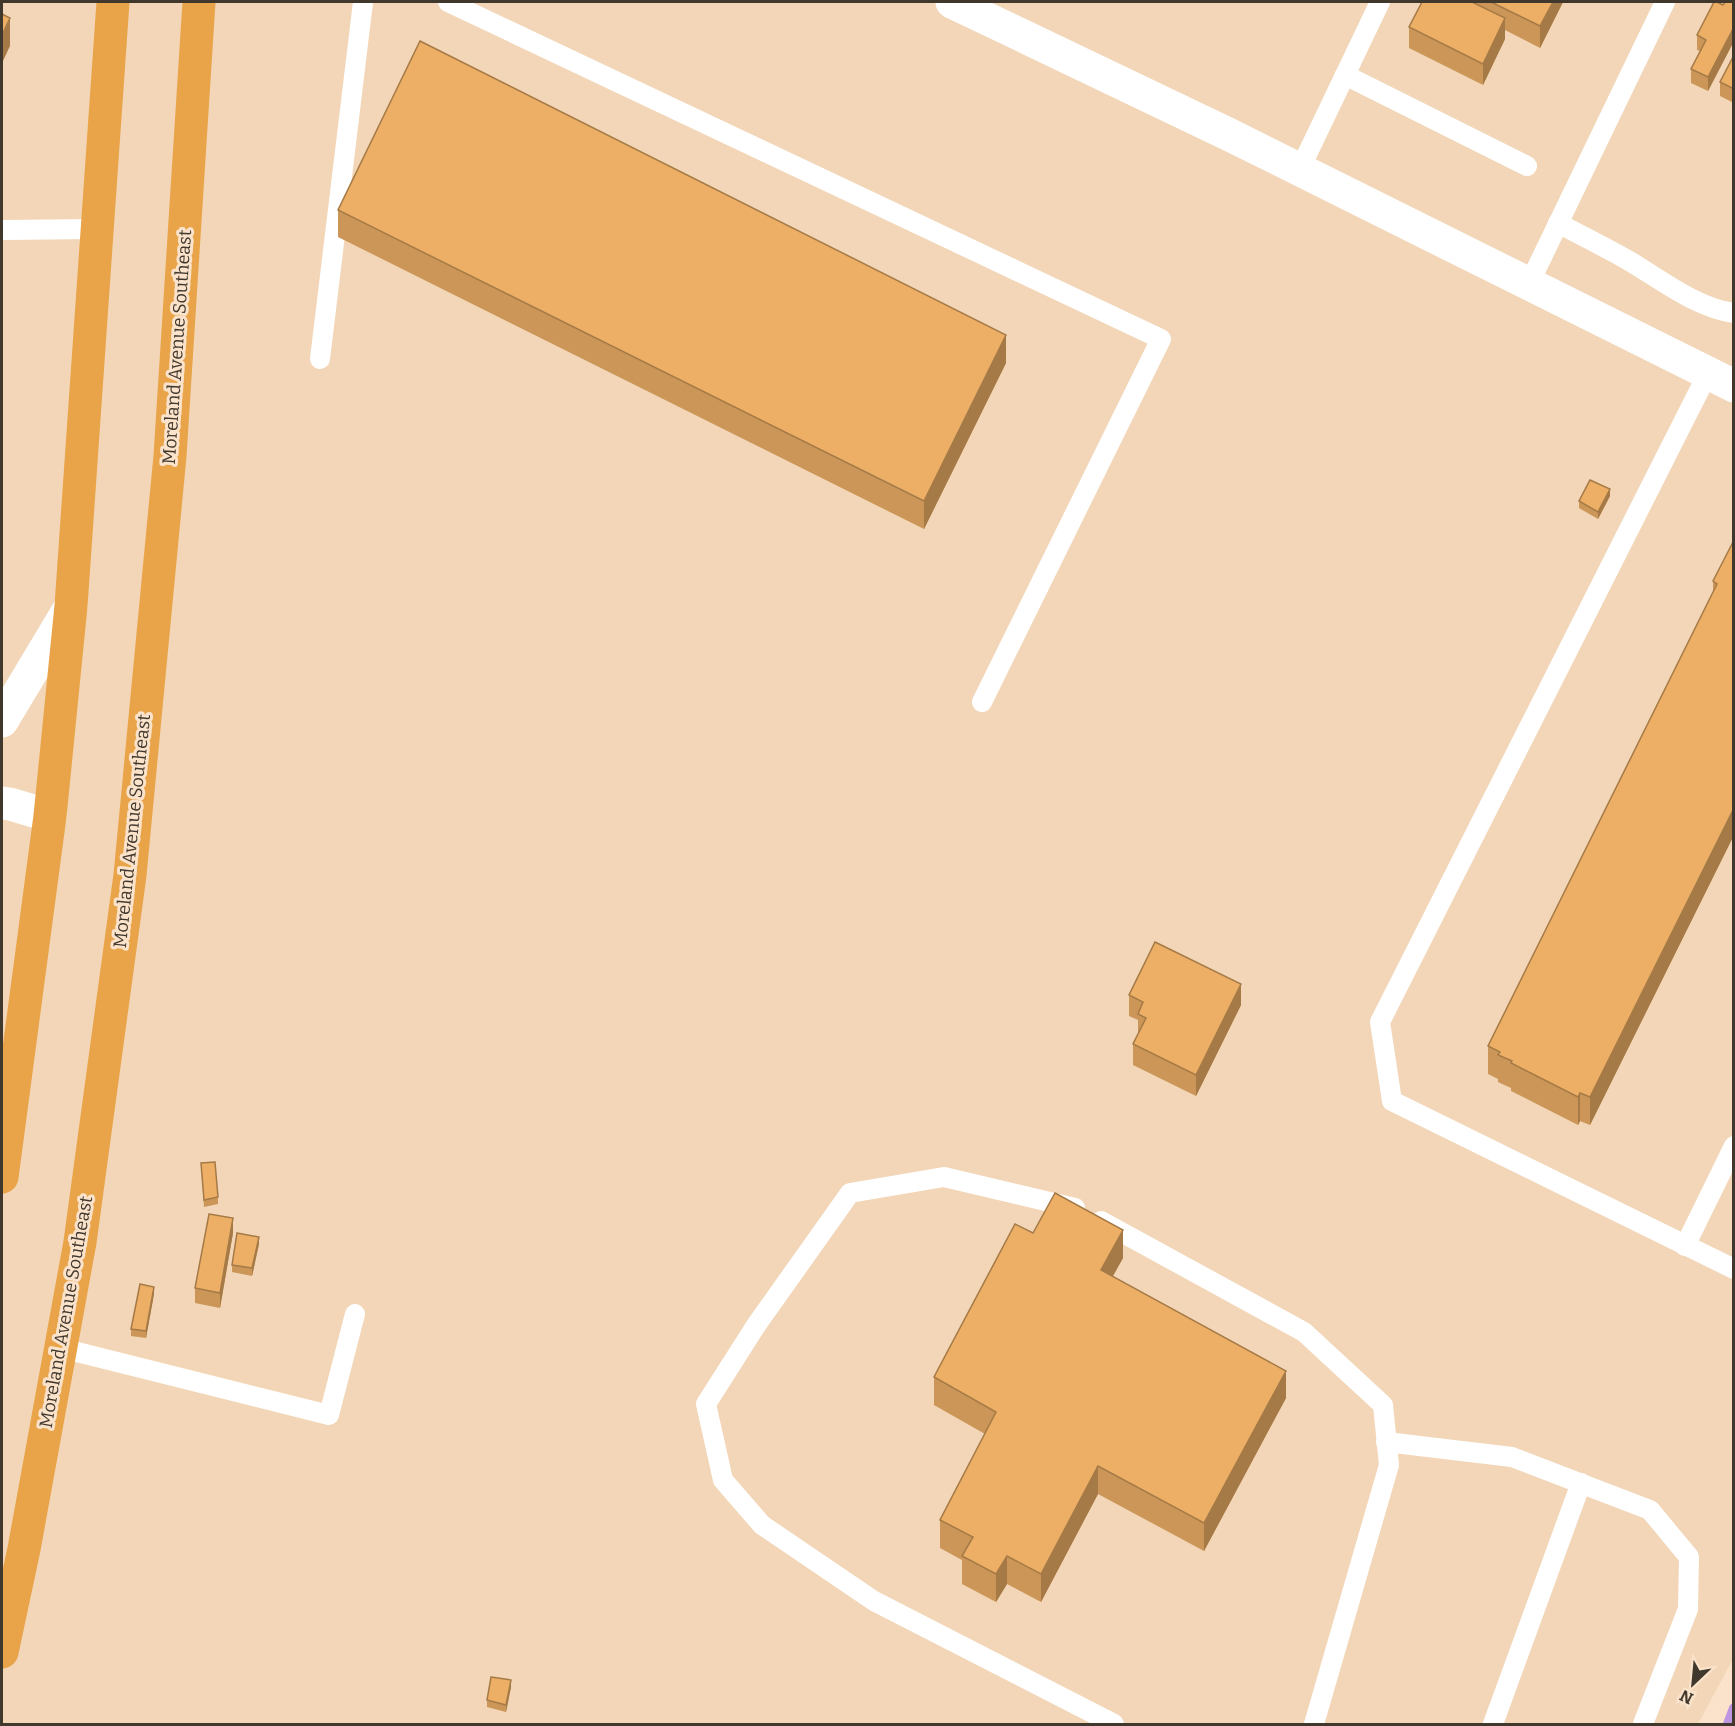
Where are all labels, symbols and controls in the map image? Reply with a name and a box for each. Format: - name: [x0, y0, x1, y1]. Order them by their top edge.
- street label: Moreland Avenue Southeast: [158, 228, 196, 465]
- street label: Moreland Avenue Southeast: [109, 712, 155, 949]
- street label: Moreland Avenue Southeast: [35, 1194, 97, 1430]
- north arrow: [1663, 1654, 1723, 1714]
- text: N: [1677, 1686, 1696, 1708]

